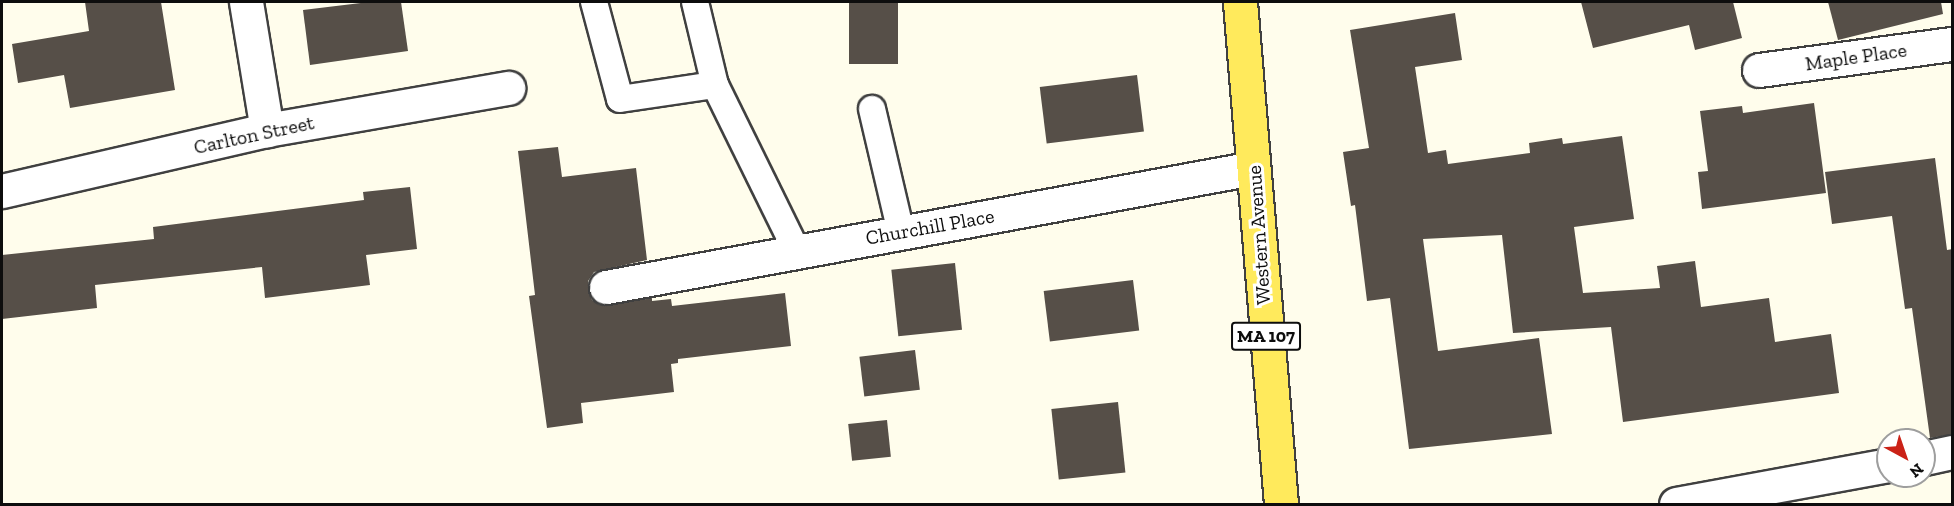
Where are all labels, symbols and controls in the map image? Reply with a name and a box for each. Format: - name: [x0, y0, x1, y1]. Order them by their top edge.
- street label: Maple Place: [1804, 38, 1908, 76]
- street label: Carlton Street: [192, 111, 316, 159]
- street label: Western Avenue: [1242, 164, 1276, 306]
- street label: Churchill Place: [864, 204, 996, 250]
- road number: MA 107: [1230, 321, 1302, 351]
- north arrow: [1876, 428, 1936, 488]
- text: N: [1906, 459, 1927, 482]

